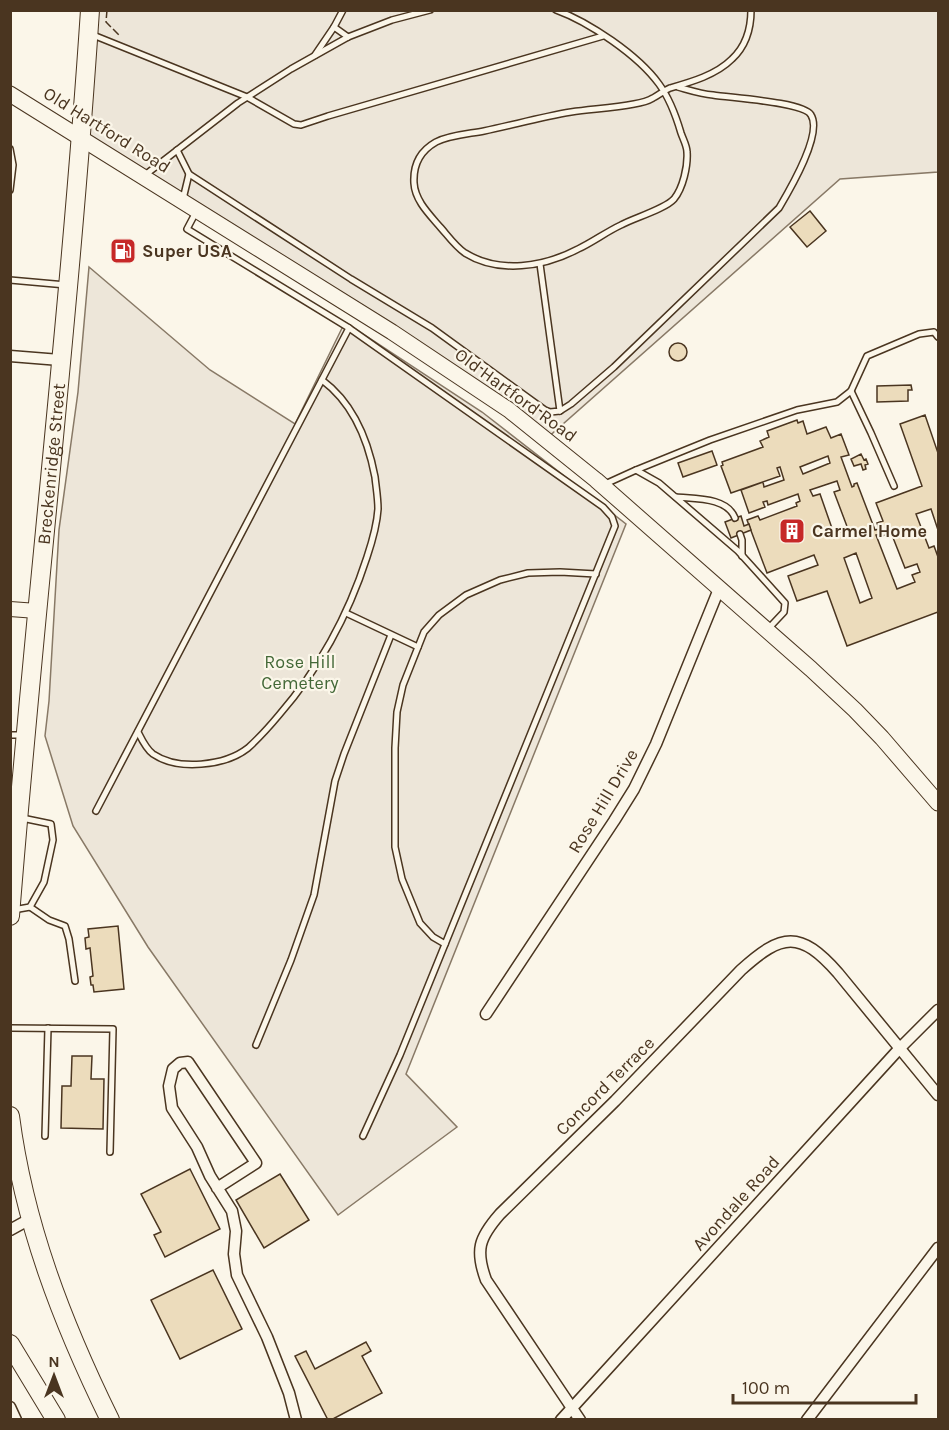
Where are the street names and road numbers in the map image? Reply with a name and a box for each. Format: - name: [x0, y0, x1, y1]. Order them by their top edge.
- street label: Old Hartford Road: [39, 82, 175, 178]
- street label: Old Hartford Road: [451, 343, 581, 447]
- street label: Breckenridge Street: [33, 382, 70, 546]
- street label: Rose Hill Drive: [563, 745, 643, 857]
- street label: Concord Terrace: [551, 1032, 659, 1140]
- street label: Avondale Road: [688, 1151, 784, 1255]

